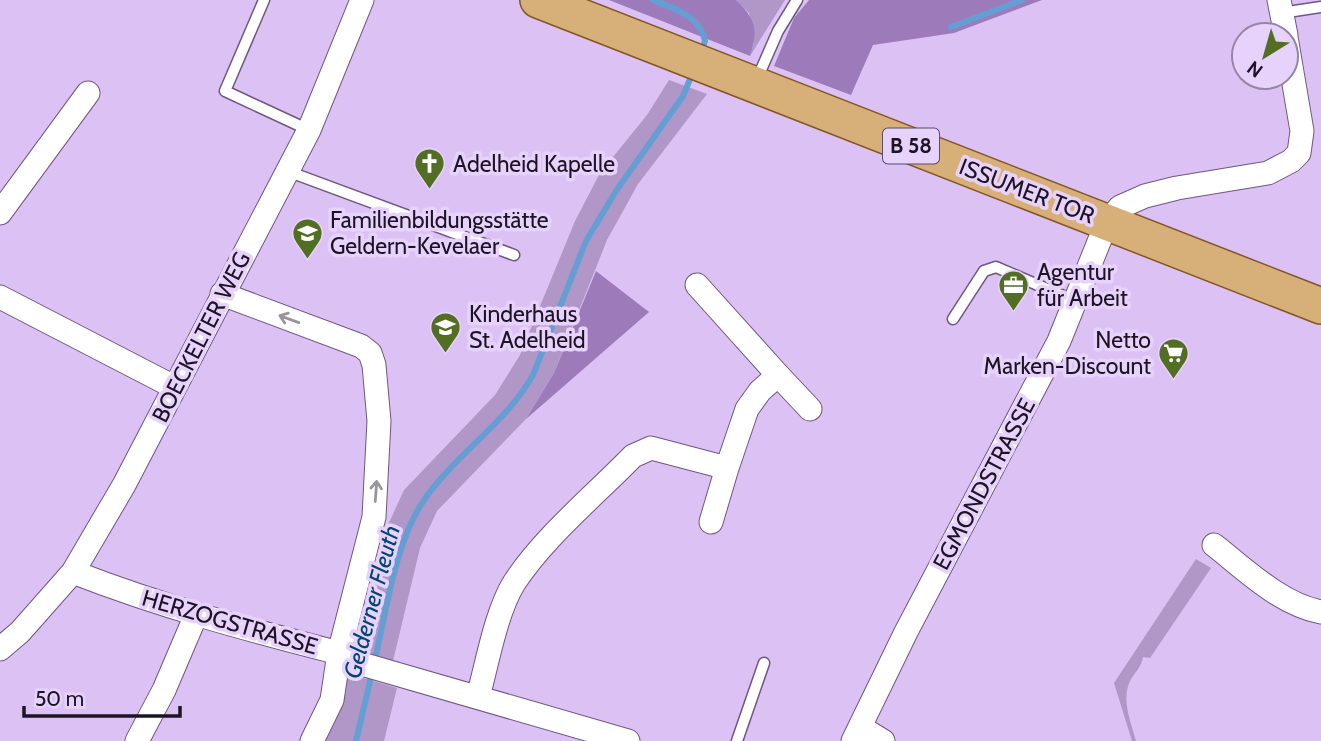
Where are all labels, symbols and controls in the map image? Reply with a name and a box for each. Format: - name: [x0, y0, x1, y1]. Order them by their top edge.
- north arrow: [1230, 21, 1300, 91]
- text: N: [1243, 56, 1267, 82]
- road number: B 58: [883, 128, 939, 164]
- church icon: Adelheid Kapelle: [413, 147, 447, 191]
- place label: Adelheid Kapelle: [453, 150, 615, 178]
- street label: ISSUMER TOR: [955, 152, 1099, 230]
- place label: Familienbildungsstätte Geldern-Kevelaer: [330, 206, 549, 260]
- school or university icon: Familienbildungsstätte Geldern-Kevelaer: [290, 216, 324, 260]
- street label: BOECKELTER WEG: [146, 247, 256, 427]
- place label: Agentur für Arbeit: [1037, 258, 1128, 312]
- office icon: Agentur für Arbeit: [997, 268, 1031, 312]
- place label: Kinderhaus St. Adelheid: [469, 300, 586, 354]
- school or university icon: Kinderhaus St. Adelheid: [429, 310, 463, 354]
- one-way arrow: [278, 311, 300, 324]
- place label: Netto Marken-Discount: [984, 326, 1151, 380]
- supermarket icon: Netto Marken-Discount: [1157, 336, 1191, 380]
- street label: EGMONDSTRASSE: [927, 393, 1041, 575]
- one-way arrow: [370, 480, 383, 503]
- water label: Gelderner Fleuth: [337, 522, 406, 682]
- street label: HERZOGSTRASSE: [139, 584, 321, 660]
- scale bar: [24, 674, 180, 718]
- text: 50 m: [35, 686, 84, 711]

